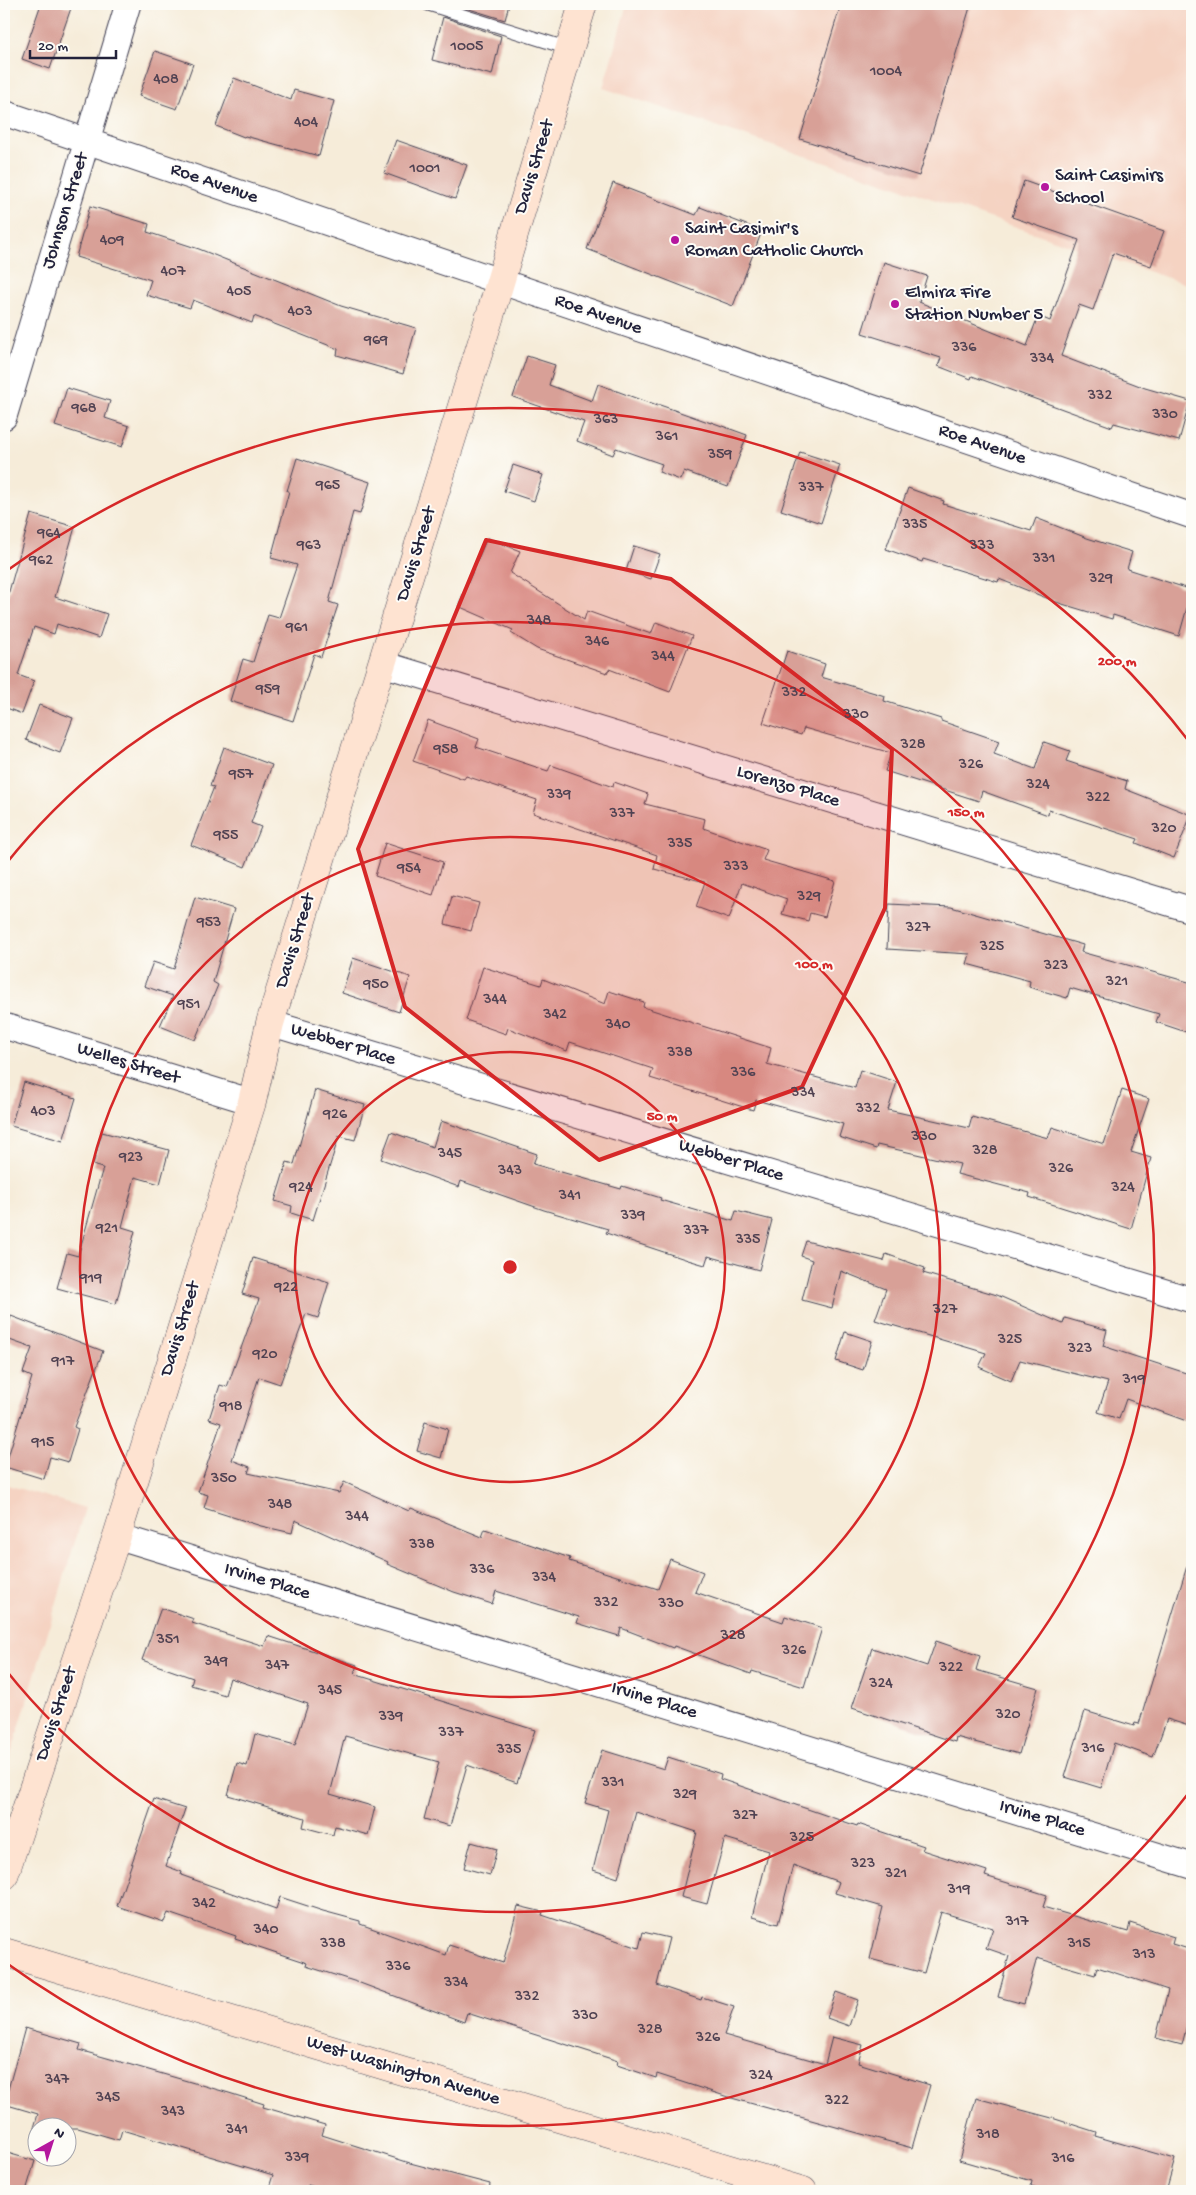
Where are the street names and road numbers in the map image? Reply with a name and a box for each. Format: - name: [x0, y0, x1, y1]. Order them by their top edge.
- street label: Davis Street: [509, 115, 561, 219]
- street label: Johnson Street: [37, 148, 95, 272]
- street label: Roe Avenue: [167, 158, 261, 210]
- street label: Roe Avenue: [551, 289, 645, 341]
- street label: Roe Avenue: [935, 419, 1029, 471]
- street label: Davis Street: [391, 502, 443, 606]
- street label: Lorenzo Place: [734, 760, 843, 814]
- street label: Davis Street: [270, 889, 322, 993]
- street label: Webber Place: [288, 1018, 398, 1072]
- street label: Welles Street: [74, 1037, 184, 1091]
- street label: Webber Place: [676, 1134, 786, 1188]
- street label: Davis Street: [155, 1277, 207, 1381]
- street label: Irvine Place: [221, 1558, 313, 1606]
- street label: Davis Street: [30, 1662, 84, 1766]
- street label: Irvine Place: [608, 1677, 700, 1725]
- street label: Irvine Place: [996, 1795, 1088, 1843]
- street label: West Washington Avenue: [303, 2031, 503, 2111]

